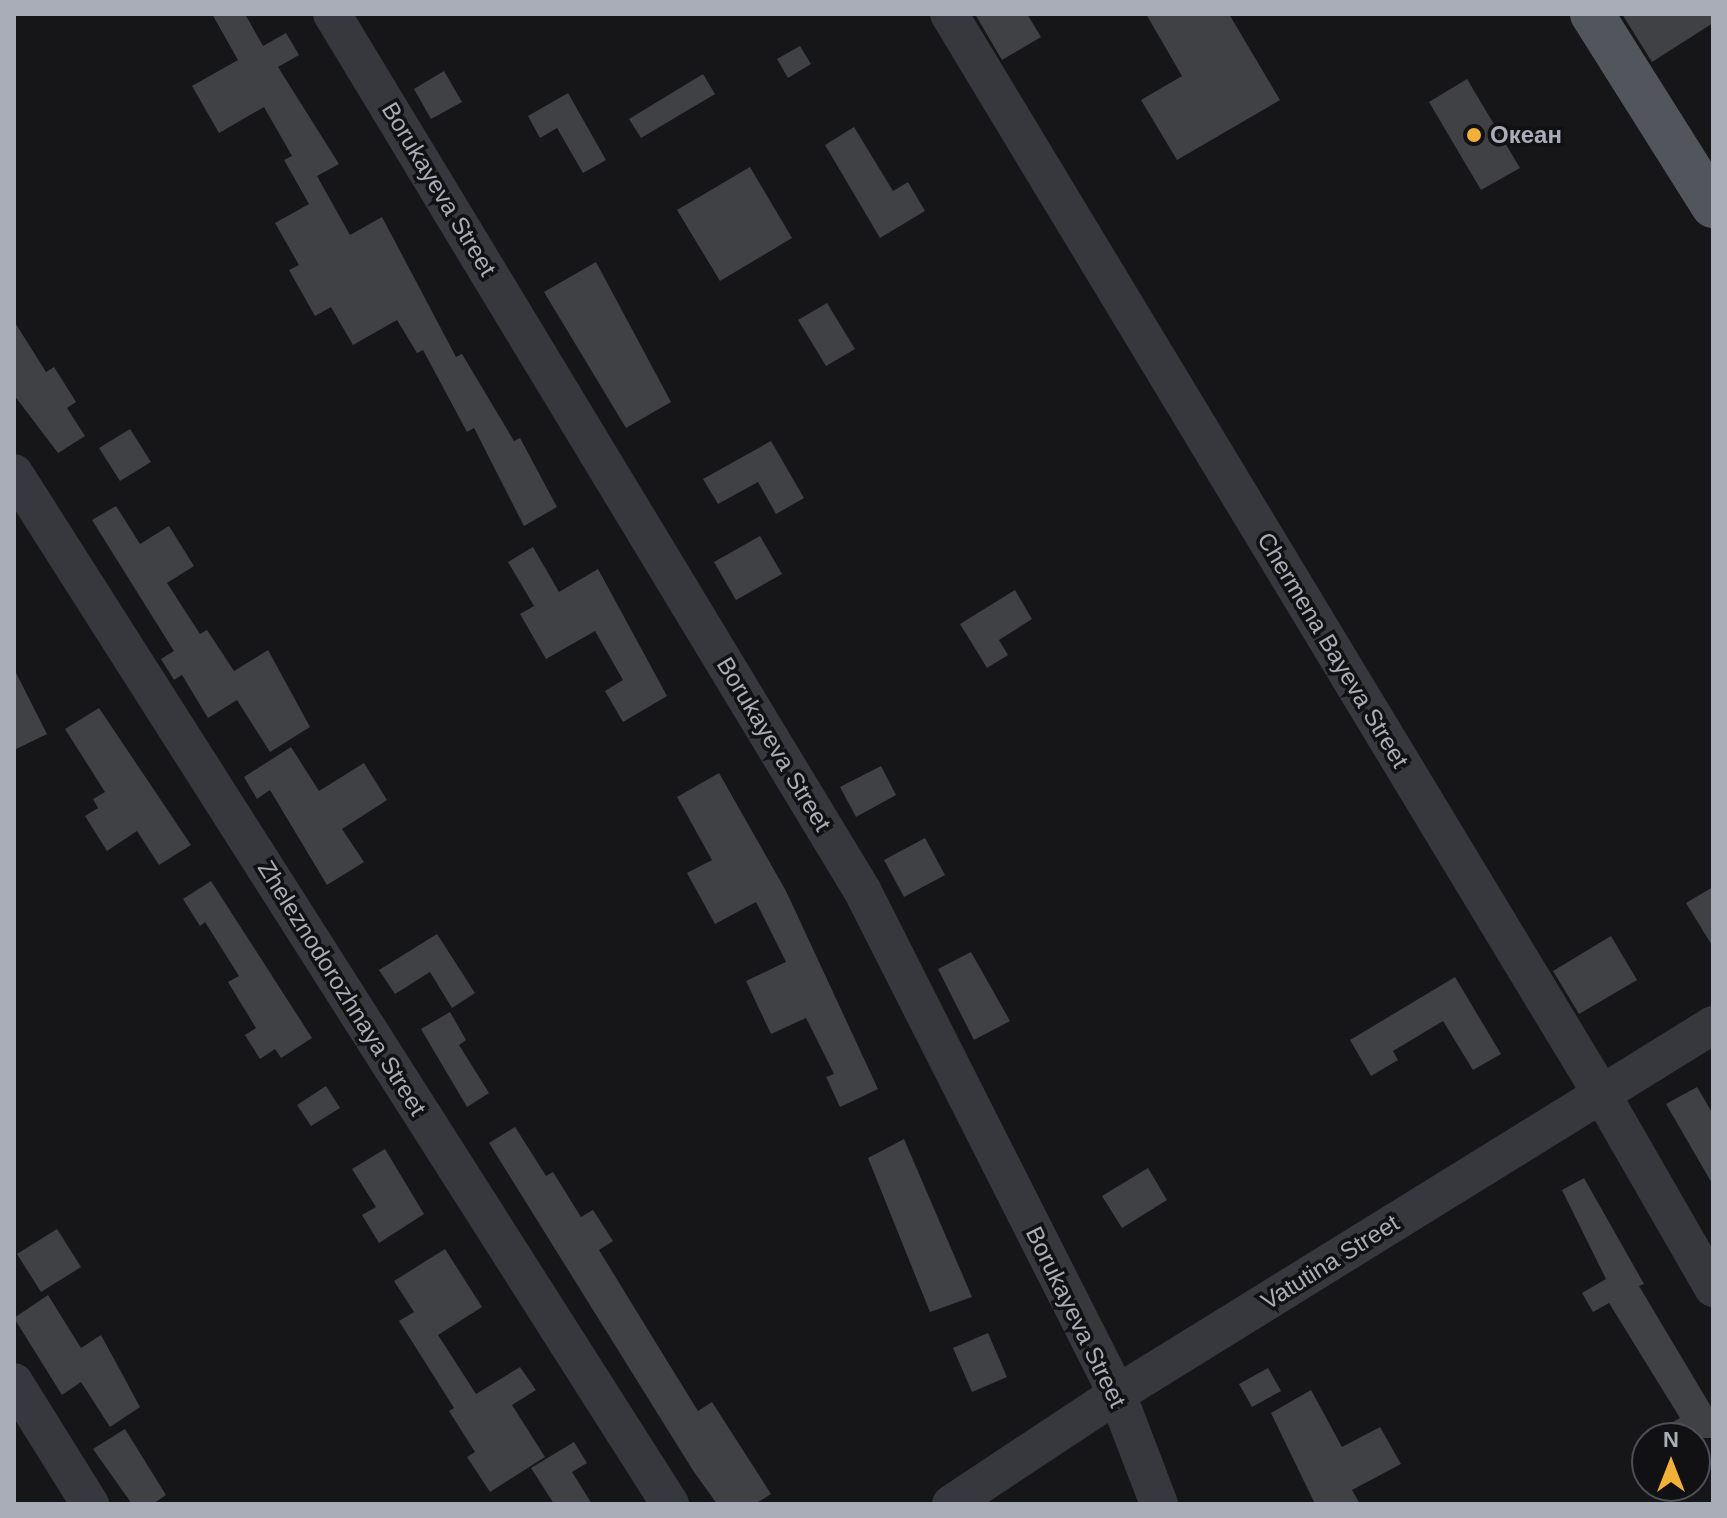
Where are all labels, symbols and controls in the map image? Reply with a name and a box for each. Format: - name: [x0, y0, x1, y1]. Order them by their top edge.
- street label: Borukayeva Street: [376, 97, 502, 281]
- place label: Океан: [1490, 121, 1562, 149]
- marker: Океан: [1465, 126, 1483, 144]
- street label: Chermena Bayeva Street: [1251, 527, 1415, 773]
- street label: Borukayeva Street: [711, 652, 837, 836]
- street label: Zheleznodorozhnaya Street: [252, 855, 432, 1121]
- street label: Vatutina Street: [1256, 1208, 1404, 1316]
- street label: Borukayeva Street: [1020, 1222, 1132, 1412]
- north arrow: [1631, 1422, 1711, 1502]
- text: N: [1663, 1427, 1679, 1452]

